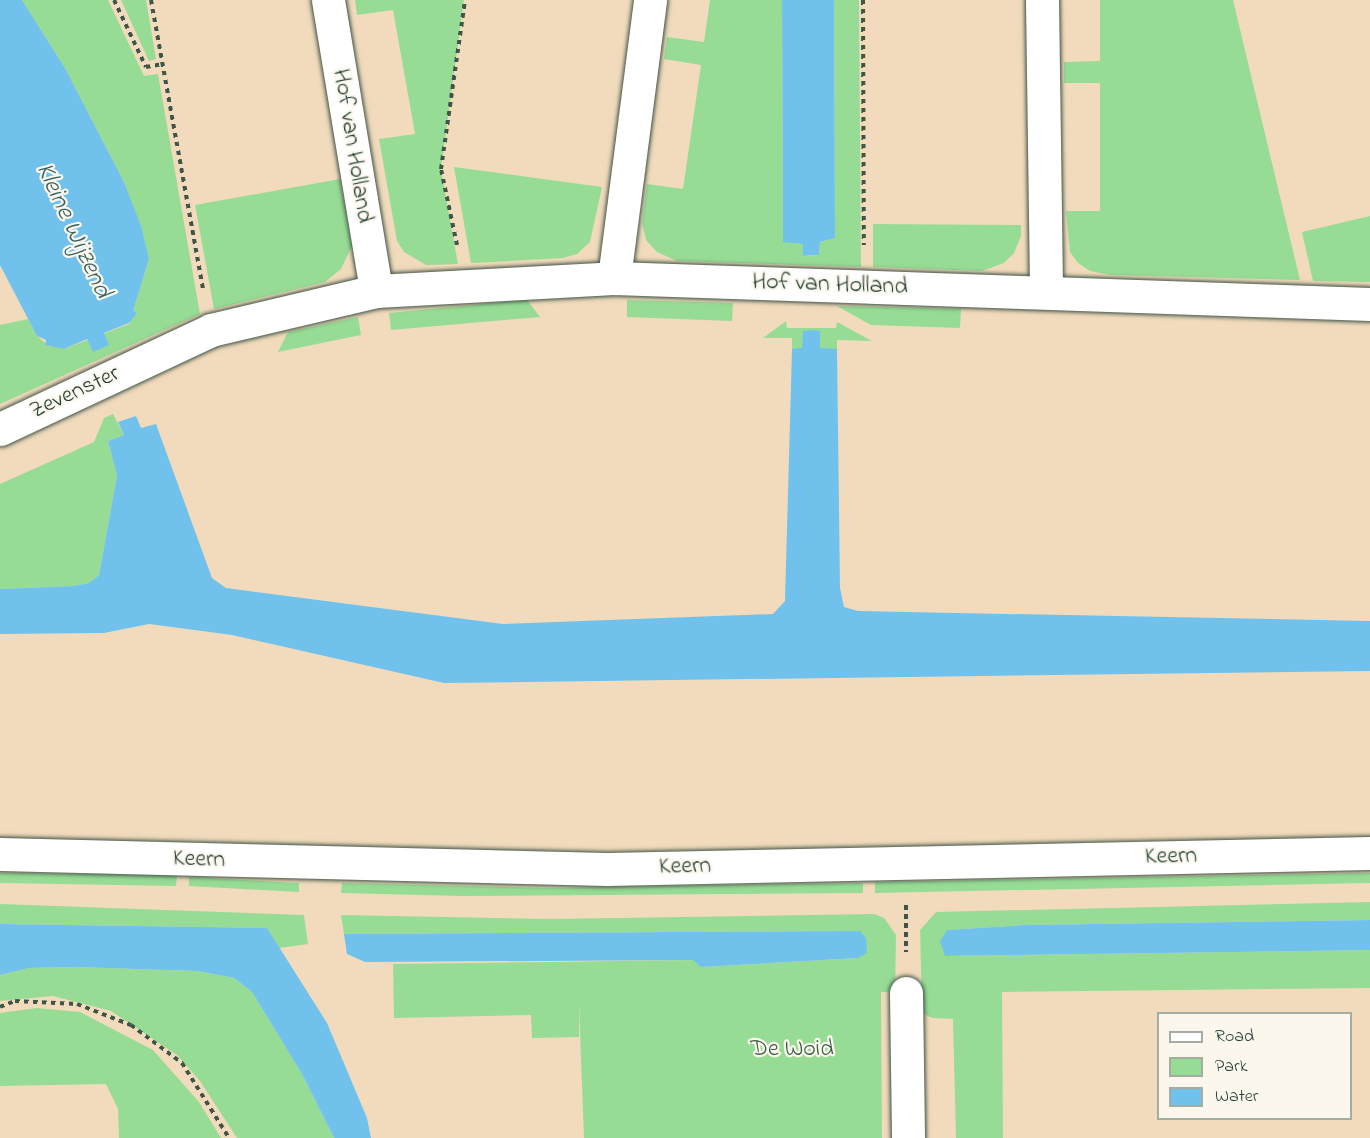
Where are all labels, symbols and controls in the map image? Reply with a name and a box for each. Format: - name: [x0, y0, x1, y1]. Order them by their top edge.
- street label: Hof van Holland: [326, 67, 378, 225]
- water label: Kleine Wijzend: [27, 158, 117, 304]
- street label: Hof van Holland: [752, 268, 908, 302]
- street label: Zevenster: [26, 360, 124, 426]
- street label: Keern: [1145, 842, 1197, 872]
- street label: Keern: [172, 845, 226, 875]
- street label: Keern: [659, 852, 711, 882]
- legend: [1157, 1012, 1352, 1120]
- text: Road: [1215, 1024, 1254, 1050]
- park label: De Woid: [750, 1036, 834, 1064]
- text: Park: [1215, 1054, 1248, 1080]
- text: Water: [1215, 1084, 1258, 1110]

